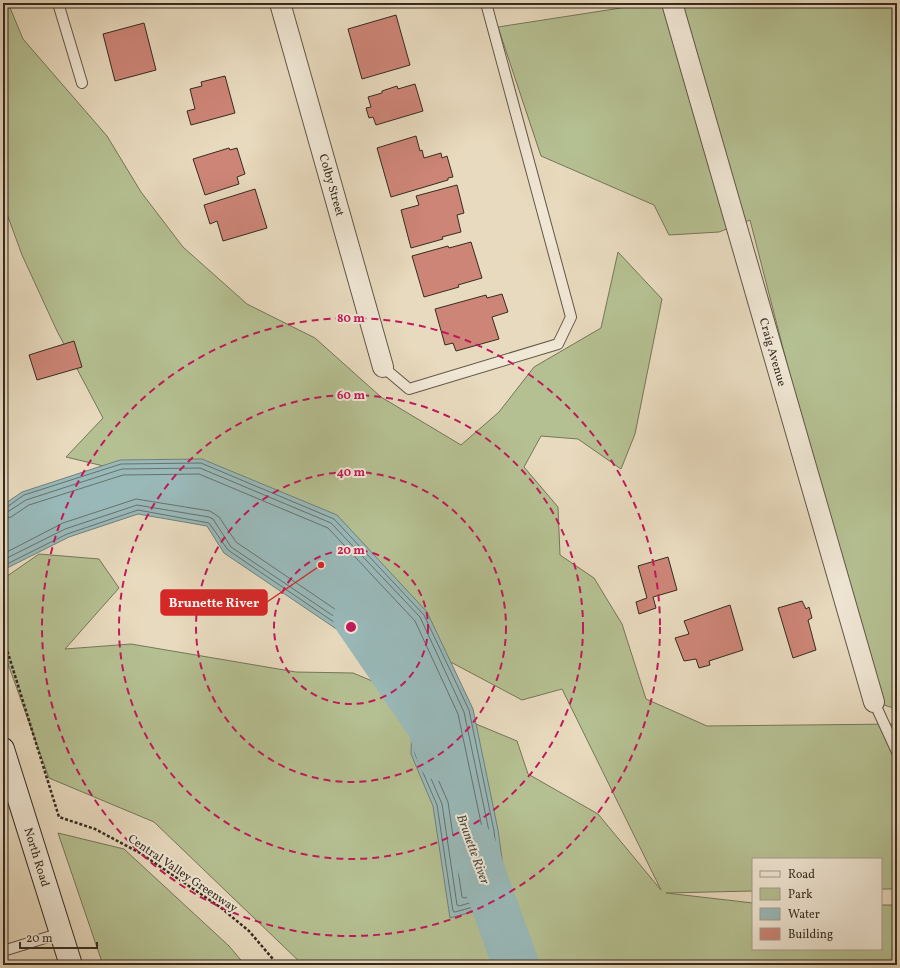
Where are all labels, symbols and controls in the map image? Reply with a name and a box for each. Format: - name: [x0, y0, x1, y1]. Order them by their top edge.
- street label: Colby Street: [315, 152, 348, 218]
- text: 80 m: [337, 311, 365, 327]
- street label: Craig Avenue: [755, 316, 789, 389]
- text: 60 m: [337, 388, 365, 404]
- text: 40 m: [337, 465, 366, 481]
- text: 20 m: [337, 543, 365, 559]
- callout: Brunette River: [161, 590, 267, 615]
- text: Brunette River: [169, 595, 259, 613]
- centre of rings: [344, 620, 358, 634]
- water label: Brunette River: [451, 812, 493, 887]
- street label: North Road: [19, 826, 53, 889]
- street label: Central Valley Greenway: [124, 831, 241, 917]
- legend: [752, 858, 882, 950]
- text: Road: [788, 867, 815, 883]
- text: Park: [788, 887, 813, 903]
- text: Water: [788, 907, 820, 923]
- scale bar: [20, 924, 97, 950]
- text: Building: [788, 927, 833, 943]
- text: 20 m: [26, 931, 53, 947]

